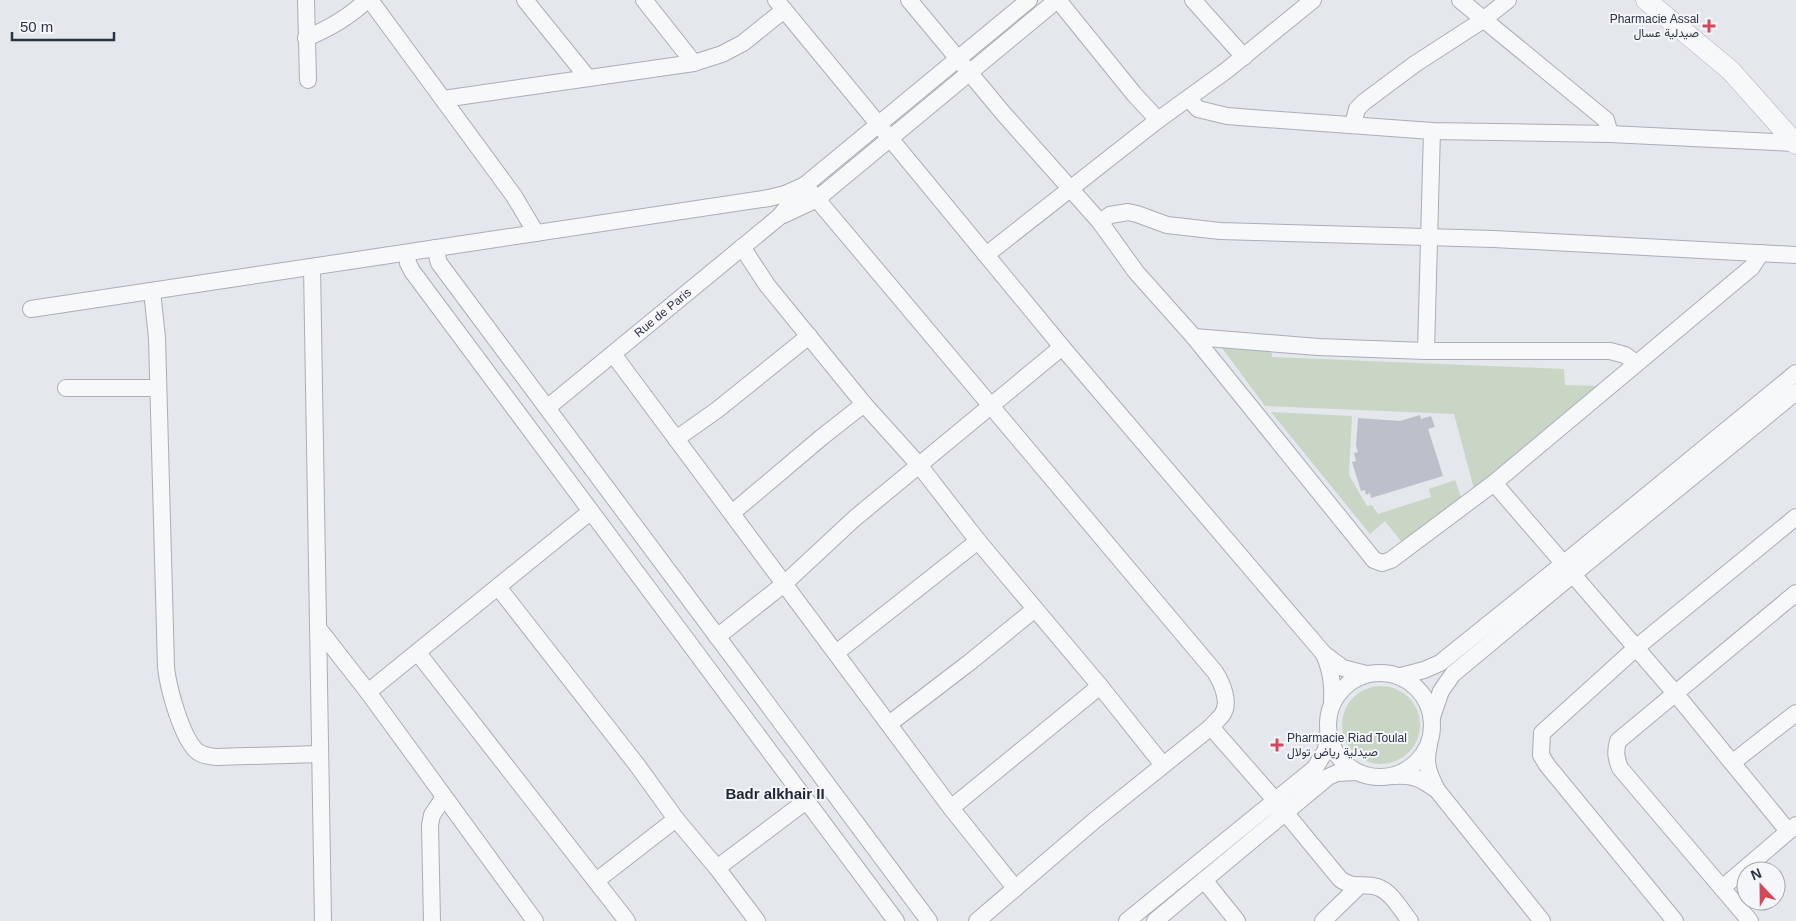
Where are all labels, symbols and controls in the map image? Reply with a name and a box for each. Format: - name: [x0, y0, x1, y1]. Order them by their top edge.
- scale bar: [12, 10, 115, 42]
- place label: Pharmacie Assal صيدلية عسال: [1610, 12, 1699, 41]
- text: 50 m: [20, 18, 53, 35]
- marker: Pharmacie Assal صيدلية عسال: [1703, 20, 1715, 32]
- street label: Rue de Paris: [632, 285, 694, 340]
- place label: Pharmacie Riad Toulal صيدلية رياض تولال: [1287, 731, 1407, 760]
- marker: Pharmacie Riad Toulal صيدلية رياض تولال: [1271, 739, 1283, 751]
- district label: Badr alkhair II: [725, 785, 825, 802]
- north arrow: [1736, 861, 1786, 911]
- text: N: [1748, 865, 1764, 883]

